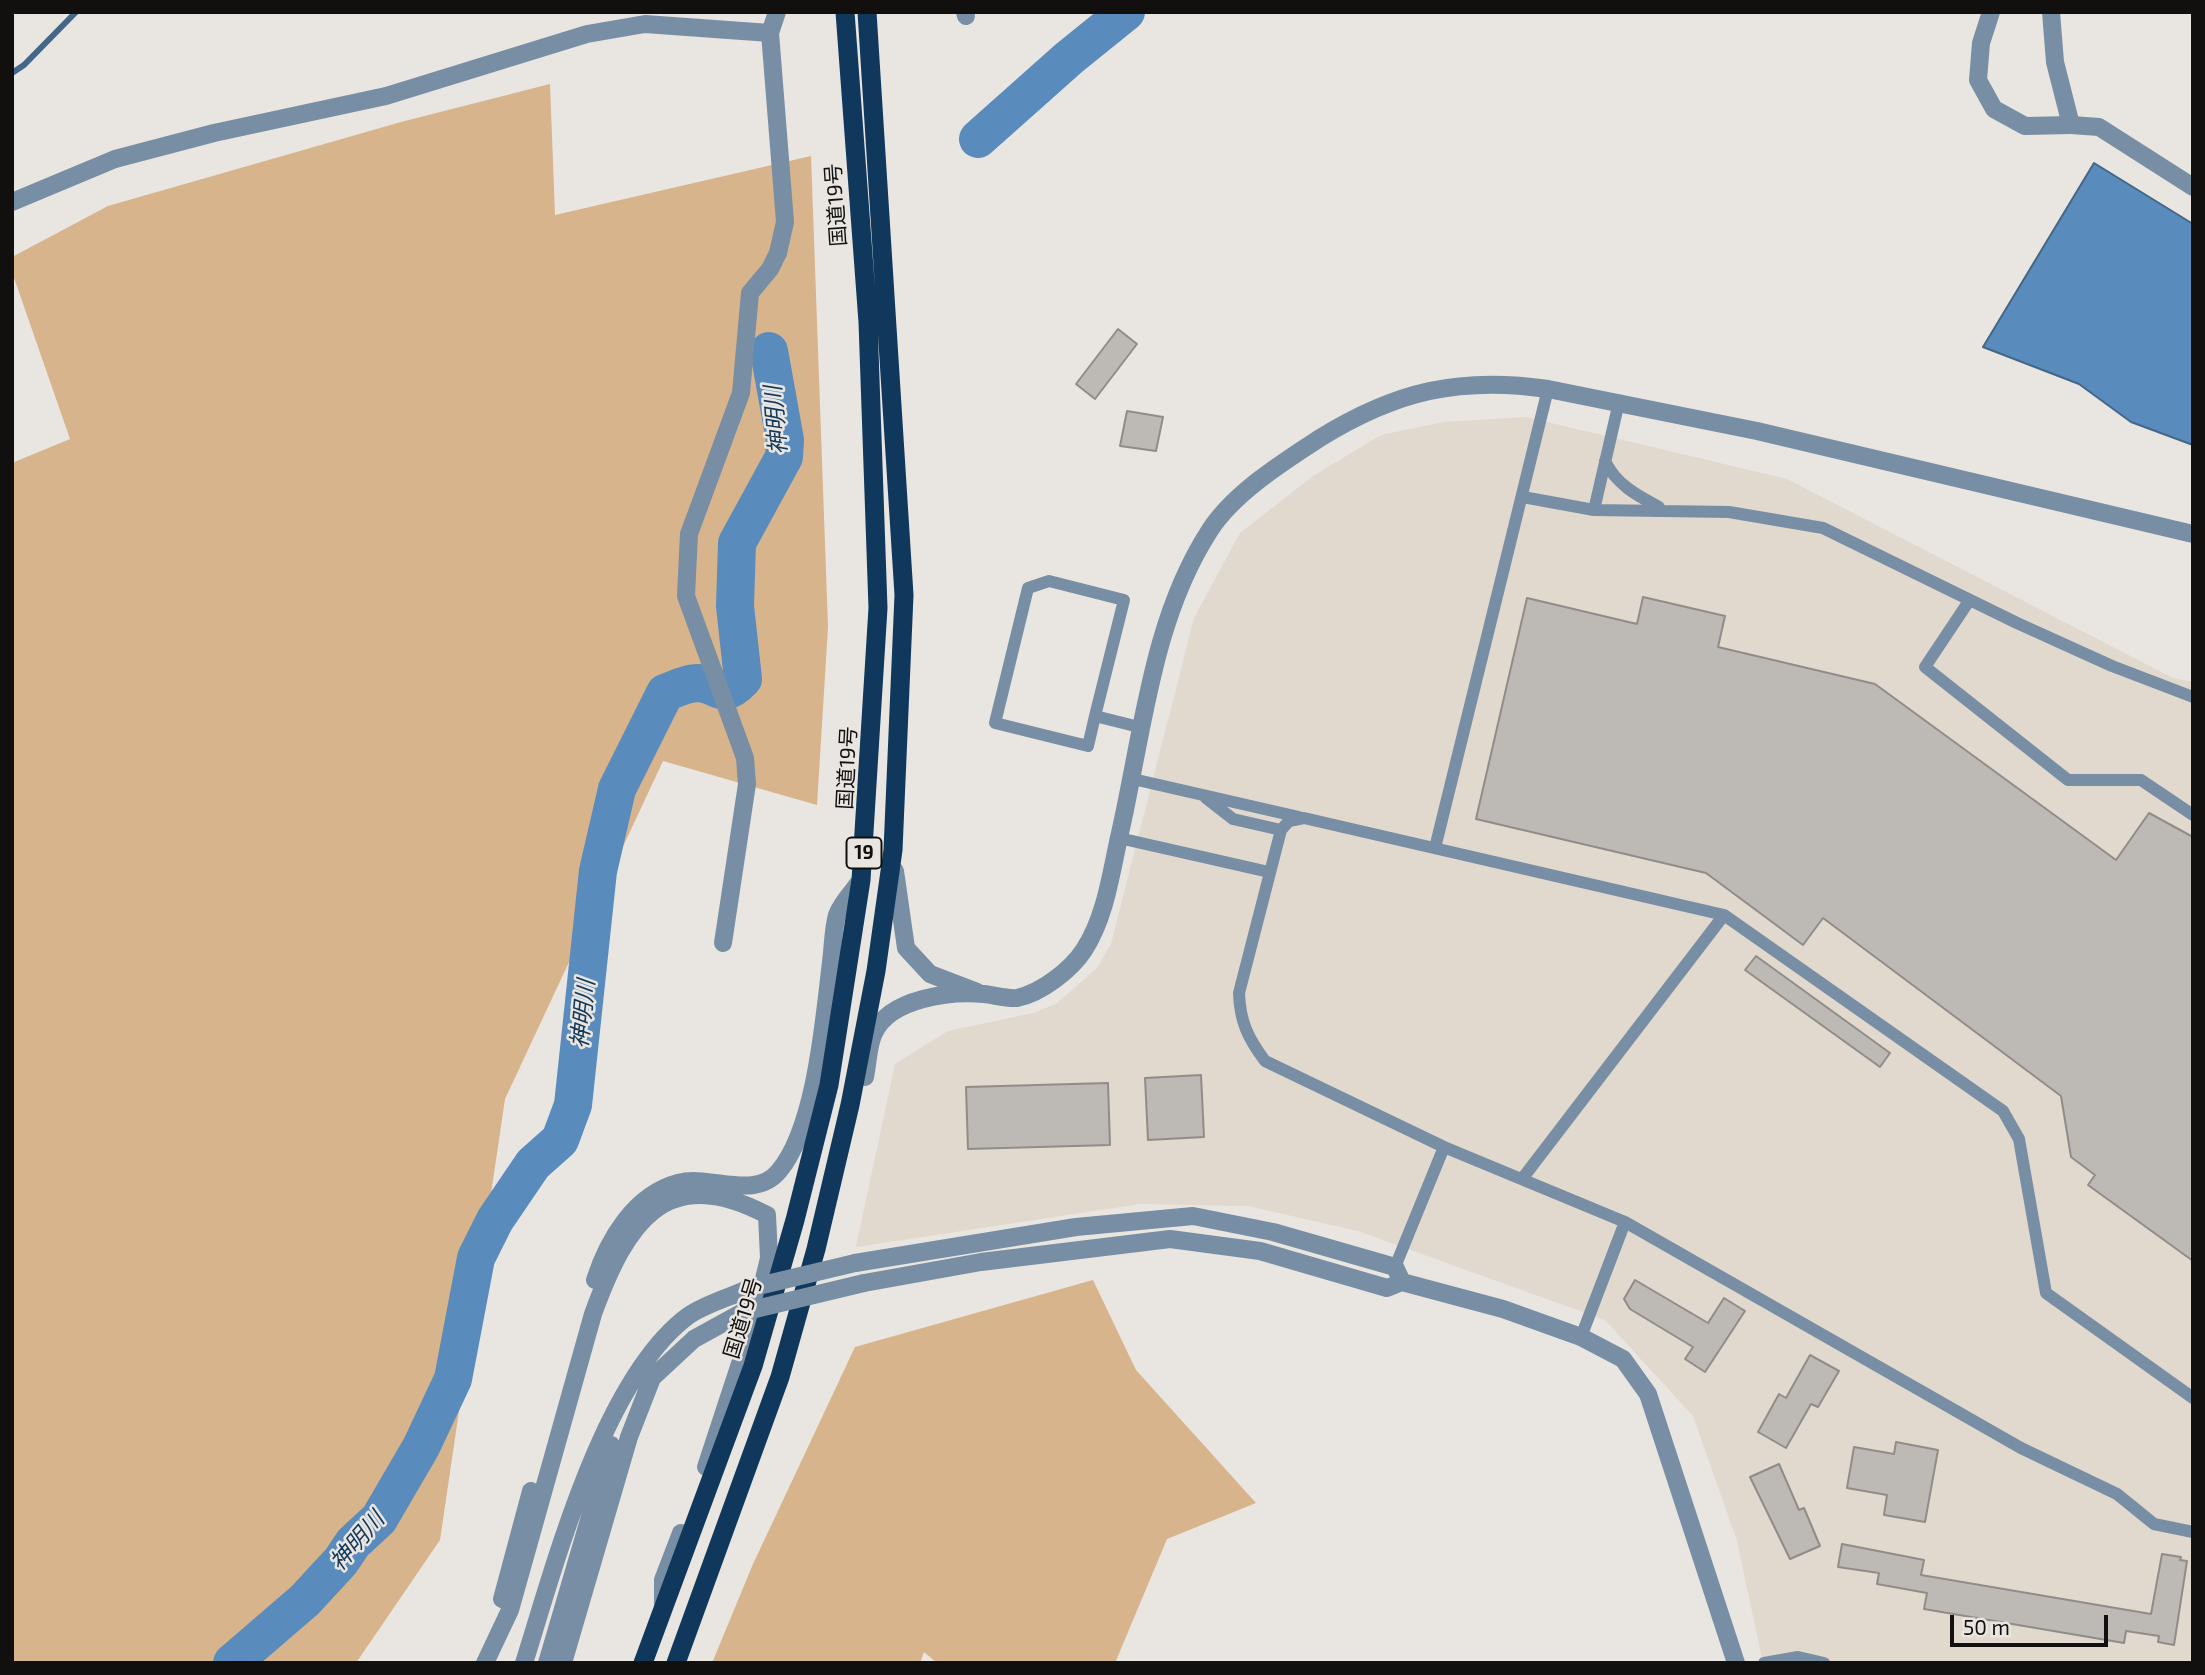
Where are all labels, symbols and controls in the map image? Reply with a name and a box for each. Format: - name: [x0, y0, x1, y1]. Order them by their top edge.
- street label: 国道19号: [821, 163, 851, 247]
- water label: 神明川: [759, 384, 793, 456]
- street label: 国道19号: [832, 726, 862, 810]
- road number: 19: [846, 838, 882, 868]
- water label: 神明川: [566, 978, 600, 1050]
- street label: 国道19号: [719, 1274, 767, 1362]
- water label: 神明川: [324, 1506, 390, 1576]
- scale bar: [1953, 1602, 2110, 1646]
- text: 50 m: [1963, 1614, 2010, 1639]

